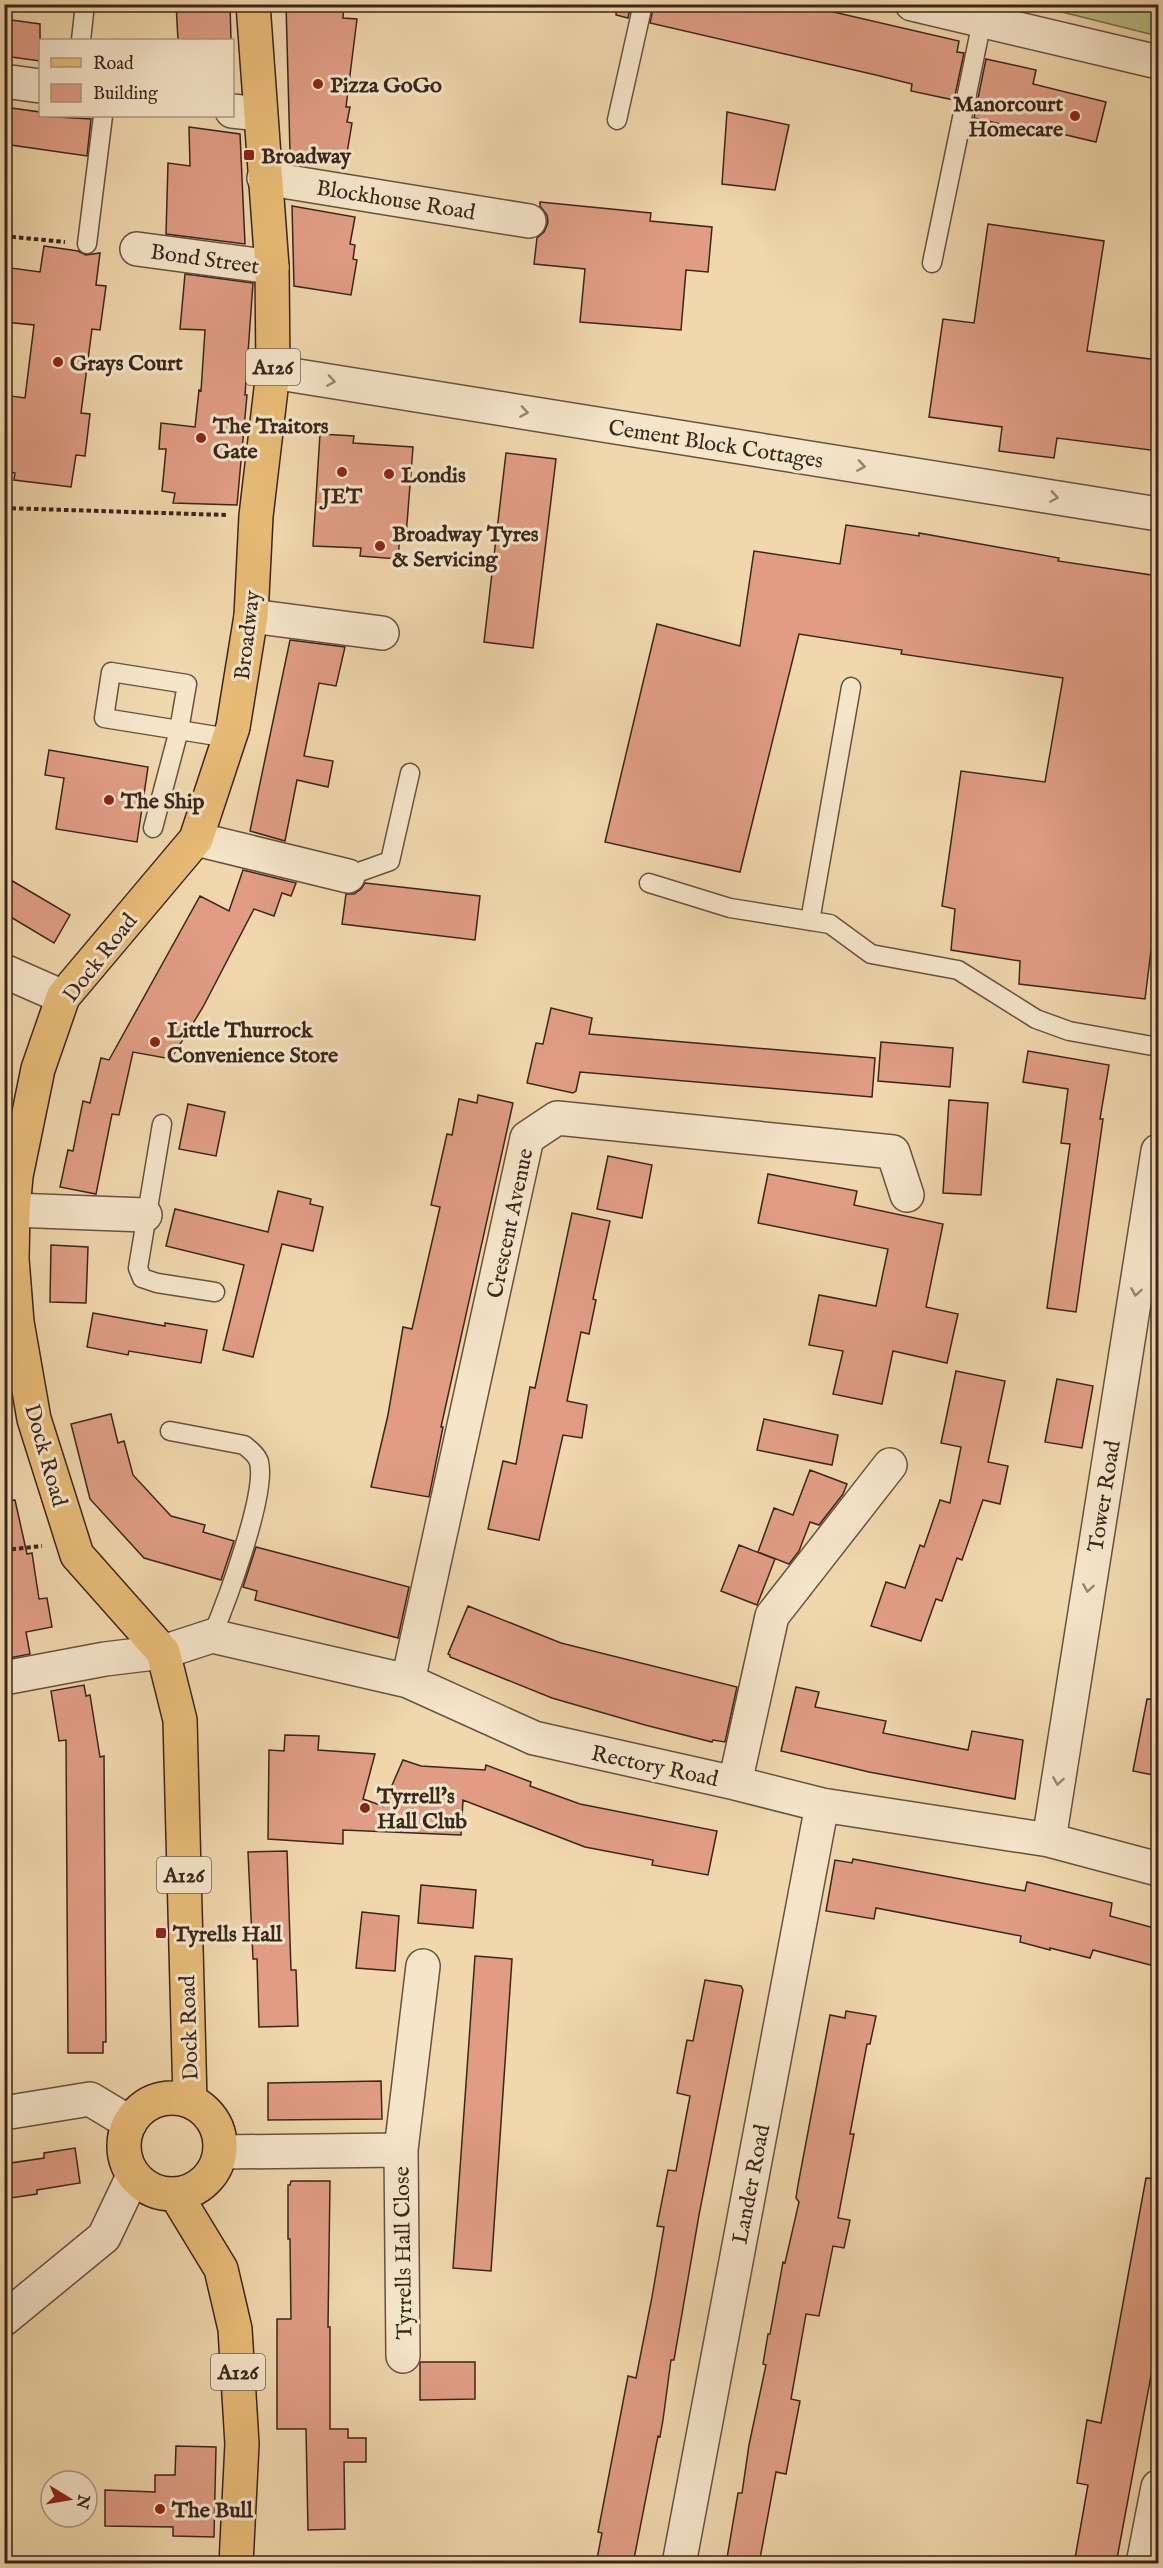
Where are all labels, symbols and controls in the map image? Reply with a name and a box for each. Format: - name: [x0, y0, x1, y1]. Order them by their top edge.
- legend: [39, 39, 234, 117]
- text: Road: [93, 53, 134, 76]
- place label: Pizza GoGo: [330, 72, 442, 100]
- marker: Pizza GoGo: [311, 77, 325, 91]
- text: Building: [93, 83, 158, 106]
- place label: Manorcourt Homecare: [953, 91, 1063, 144]
- marker: Manorcourt Homecare: [1068, 109, 1082, 123]
- place label: Broadway: [261, 143, 352, 171]
- marker: Broadway: [242, 148, 256, 162]
- street label: Blockhouse Road: [314, 175, 477, 227]
- street label: Bond Street: [149, 239, 261, 282]
- road number: A126: [246, 349, 300, 385]
- place label: Grays Court: [70, 350, 183, 378]
- marker: Grays Court: [51, 355, 65, 369]
- one-way arrow: [326, 374, 336, 387]
- one-way arrow: [519, 405, 528, 417]
- place label: The Traitors Gate: [212, 413, 329, 466]
- street label: Cement Block Cottages: [606, 414, 825, 476]
- marker: The Traitors Gate: [194, 431, 208, 445]
- one-way arrow: [856, 459, 866, 472]
- place label: Londis: [401, 462, 466, 490]
- marker: JET: [335, 465, 349, 479]
- marker: Londis: [382, 467, 396, 481]
- place label: JET: [319, 483, 363, 511]
- one-way arrow: [1049, 490, 1059, 502]
- place label: Broadway Tyres & Servicing: [392, 521, 539, 574]
- marker: Broadway Tyres & Servicing: [373, 539, 387, 553]
- street label: Broadway: [229, 589, 267, 682]
- place label: The Ship: [120, 788, 204, 816]
- marker: The Ship: [102, 793, 116, 807]
- street label: Dock Road: [57, 908, 144, 1008]
- place label: Little Thurrock Convenience Store: [167, 1017, 338, 1070]
- marker: Little Thurrock Convenience Store: [148, 1035, 162, 1049]
- street label: Crescent Avenue: [481, 1146, 540, 1301]
- one-way arrow: [1130, 1287, 1142, 1296]
- street label: Dock Road: [17, 1401, 73, 1510]
- street label: Tower Road: [1082, 1438, 1128, 1554]
- one-way arrow: [1083, 1583, 1095, 1593]
- street label: Rectory Road: [589, 1740, 721, 1794]
- one-way arrow: [1052, 1775, 1065, 1785]
- place label: Tyrrell's Hall Club: [376, 1783, 467, 1836]
- marker: Tyrrell's Hall Club: [358, 1801, 372, 1815]
- road number: A126: [157, 1857, 211, 1893]
- place label: Tyrells Hall: [172, 1921, 283, 1949]
- marker: Tyrells Hall: [154, 1926, 168, 1940]
- street label: Dock Road: [174, 1975, 206, 2081]
- street label: Lander Road: [727, 2122, 777, 2247]
- street label: Tyrrells Hall Close: [388, 2166, 420, 2340]
- road number: A126: [211, 2354, 265, 2390]
- north arrow: [39, 2469, 99, 2529]
- text: N: [71, 2492, 93, 2510]
- place label: The Bull: [171, 2497, 254, 2525]
- marker: The Bull: [153, 2502, 167, 2516]

